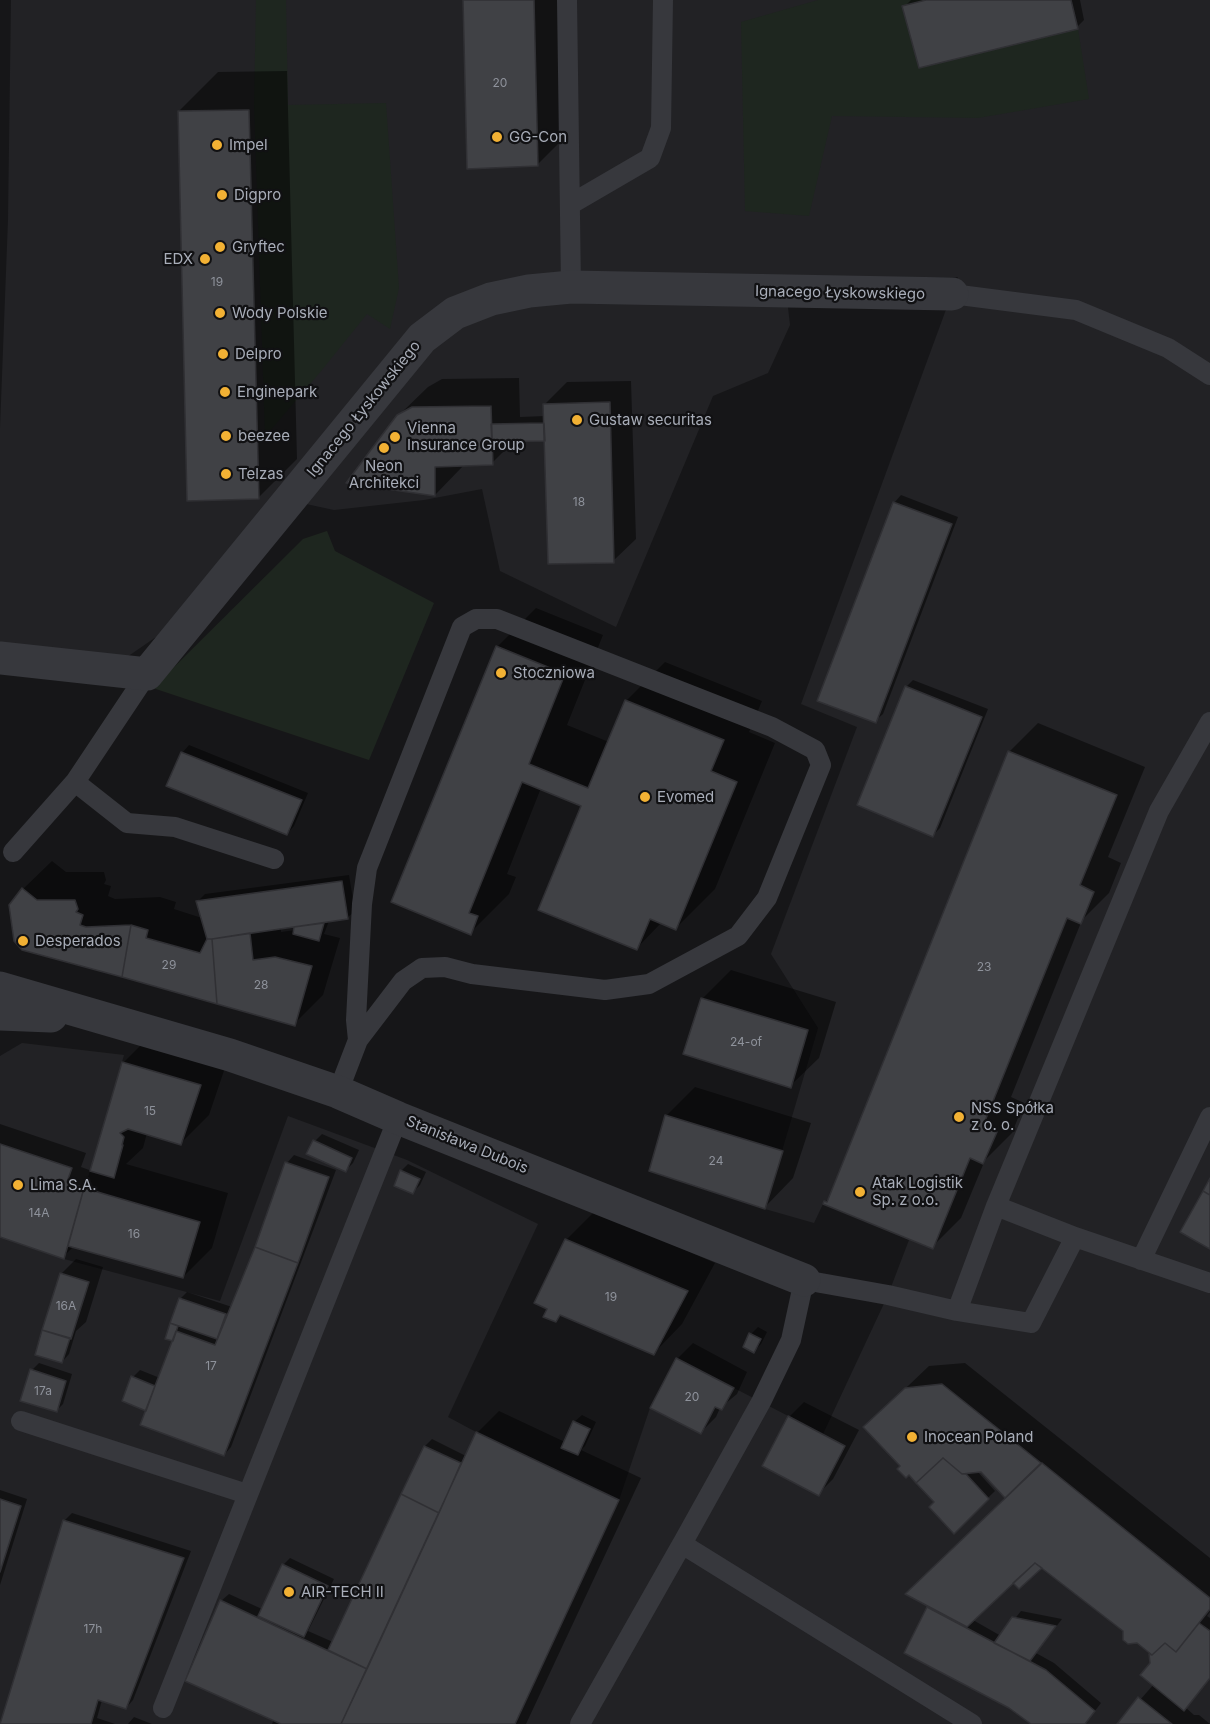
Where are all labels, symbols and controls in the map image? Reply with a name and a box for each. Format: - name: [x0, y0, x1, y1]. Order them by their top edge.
- house number: 20: [493, 76, 507, 90]
- place label: GG-Con: [509, 128, 567, 146]
- marker: GG-Con: [490, 130, 504, 144]
- place label: Impel: [229, 136, 268, 154]
- marker: Impel: [210, 138, 224, 152]
- place label: Digpro: [234, 186, 281, 204]
- marker: Digpro: [215, 188, 229, 202]
- place label: Gryftec: [232, 238, 285, 256]
- marker: Gryftec: [213, 240, 227, 254]
- place label: EDX: [163, 250, 193, 268]
- marker: EDX: [198, 252, 212, 266]
- house number: 19: [211, 275, 223, 289]
- street label: Ignacego Łyskowskiego: [755, 283, 925, 303]
- place label: Wody Polskie: [232, 304, 328, 322]
- marker: Wody Polskie: [213, 306, 227, 320]
- street label: Ignacego Łyskowskiego: [303, 337, 425, 481]
- place label: Delpro: [235, 345, 282, 363]
- marker: Delpro: [216, 347, 230, 361]
- place label: Enginepark: [237, 383, 317, 401]
- marker: Enginepark: [218, 385, 232, 399]
- place label: Gustaw securitas: [589, 411, 712, 429]
- marker: Gustaw securitas: [570, 413, 584, 427]
- place label: Vienna Insurance Group: [407, 419, 525, 454]
- place label: beezee: [238, 427, 290, 445]
- marker: beezee: [219, 429, 233, 443]
- marker: Vienna Insurance Group: [388, 430, 402, 444]
- marker: Neon Architekci: [377, 441, 391, 455]
- place label: Neon Architekci: [349, 457, 419, 492]
- place label: Telzas: [238, 465, 284, 483]
- marker: Telzas: [219, 467, 233, 481]
- house number: 18: [573, 495, 585, 509]
- place label: Stoczniowa: [513, 664, 595, 682]
- marker: Stoczniowa: [494, 666, 508, 680]
- place label: Evomed: [657, 788, 714, 806]
- marker: Evomed: [638, 790, 652, 804]
- place label: Desperados: [35, 932, 121, 950]
- marker: Desperados: [16, 934, 30, 948]
- house number: 29: [162, 958, 176, 972]
- house number: 23: [977, 960, 991, 974]
- house number: 28: [254, 978, 268, 992]
- house number: 24-of: [730, 1035, 762, 1049]
- place label: NSS Spółka z o. o.: [971, 1099, 1054, 1134]
- house number: 15: [144, 1104, 156, 1118]
- marker: NSS Spółka z o. o.: [952, 1110, 966, 1124]
- street label: Stanisława Dubois: [403, 1112, 531, 1178]
- house number: 24: [709, 1154, 723, 1168]
- place label: Atak Logistik Sp. z o.o.: [872, 1174, 963, 1209]
- place label: Lima S.A.: [30, 1176, 97, 1194]
- marker: Lima S.A.: [11, 1178, 25, 1192]
- marker: Atak Logistik Sp. z o.o.: [853, 1185, 867, 1199]
- house number: 14A: [29, 1206, 49, 1220]
- house number: 16: [128, 1227, 140, 1241]
- house number: 19: [605, 1290, 617, 1304]
- house number: 16A: [56, 1299, 76, 1313]
- house number: 17: [205, 1359, 217, 1373]
- house number: 17a: [34, 1384, 52, 1398]
- house number: 20: [685, 1390, 699, 1404]
- place label: Inocean Poland: [924, 1428, 1033, 1446]
- marker: Inocean Poland: [905, 1430, 919, 1444]
- place label: AIR-TECH II: [301, 1583, 384, 1601]
- marker: AIR-TECH II: [282, 1585, 296, 1599]
- house number: 17h: [84, 1622, 102, 1636]

